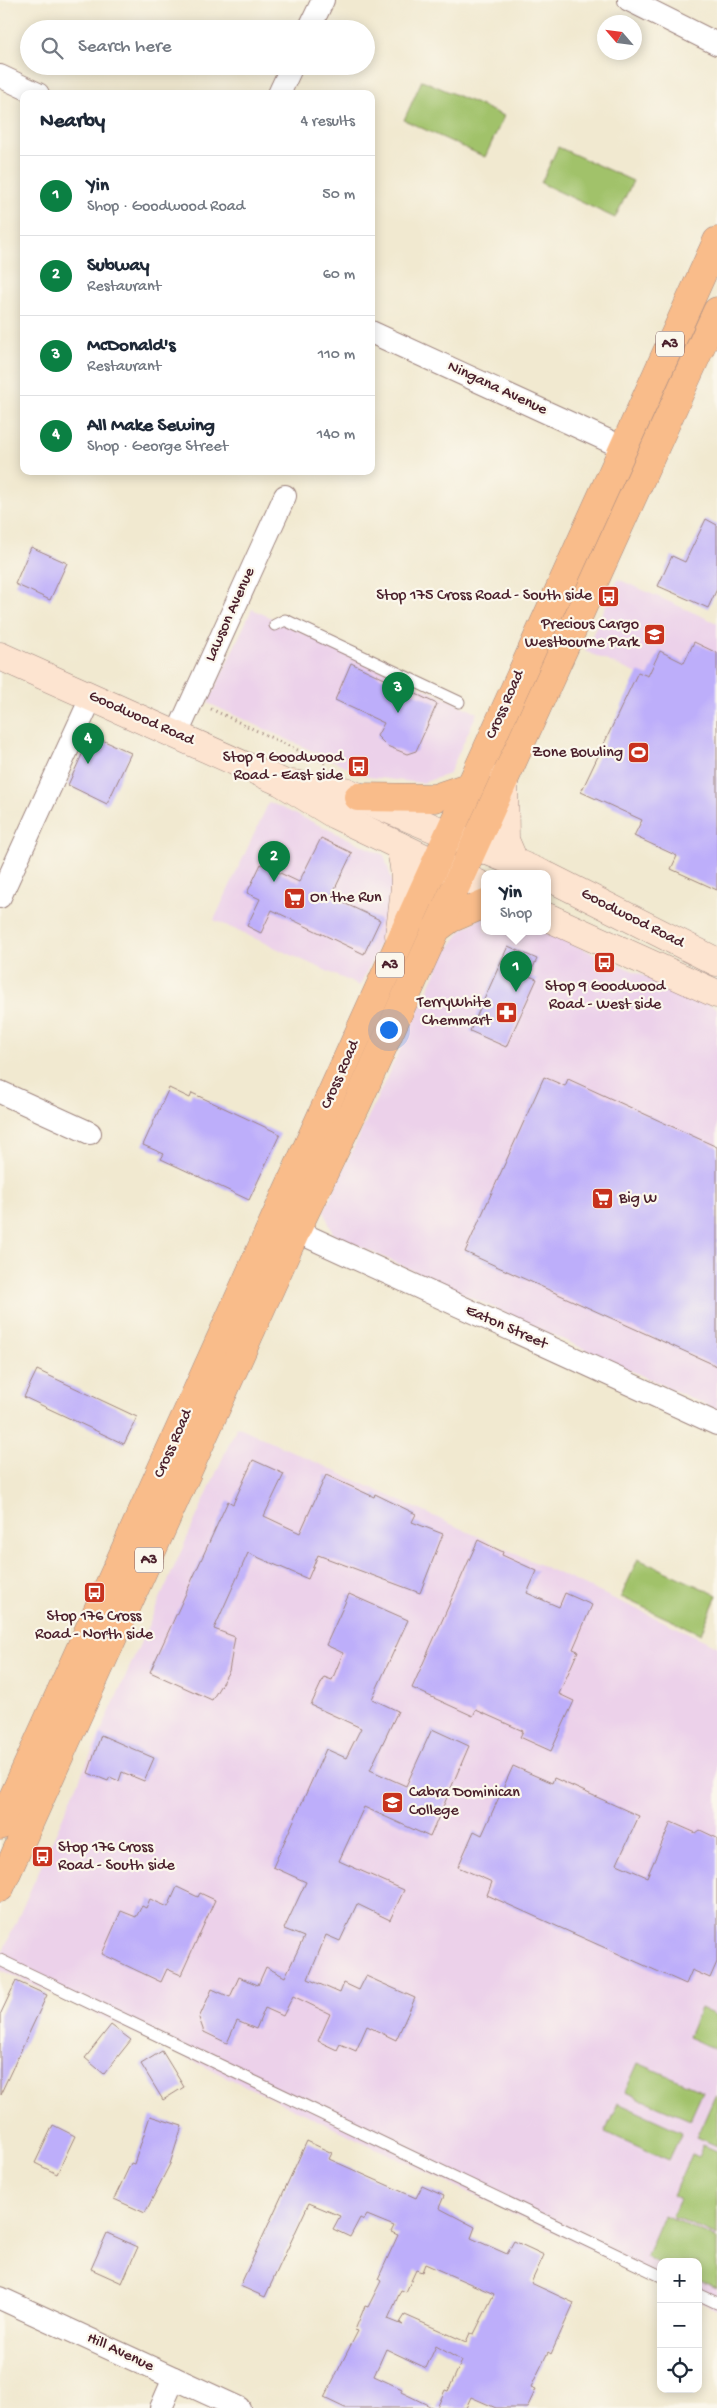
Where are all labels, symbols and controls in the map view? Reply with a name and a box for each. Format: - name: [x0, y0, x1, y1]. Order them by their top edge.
- north arrow: [597, 15, 642, 60]
- search box: [20, 20, 375, 75]
- icon: search: [38, 34, 66, 62]
- text: Search here: [78, 36, 172, 59]
- text: Nearby: [40, 110, 105, 135]
- text: 4 results: [300, 113, 355, 132]
- text: Yin: [87, 175, 109, 198]
- text: 1: [53, 186, 59, 205]
- text: 50 m: [322, 186, 355, 205]
- text: Shop · Goodwood Road: [87, 198, 245, 217]
- text: Subway: [87, 255, 149, 278]
- text: 2: [52, 266, 60, 285]
- text: 60 m: [323, 266, 355, 285]
- text: Restaurant: [87, 278, 161, 297]
- road number: A3: [656, 332, 684, 356]
- text: McDonald's: [87, 335, 176, 358]
- text: 3: [52, 346, 60, 365]
- text: 110 m: [318, 346, 355, 365]
- text: Restaurant: [87, 358, 161, 377]
- street label: Ningana Avenue: [444, 358, 551, 421]
- text: All Make Sewing: [87, 415, 215, 438]
- text: 4: [52, 426, 60, 445]
- text: 140 m: [317, 426, 355, 445]
- text: Shop · George Street: [87, 438, 228, 457]
- street label: Lawson Avenue: [202, 564, 260, 665]
- bus stop icon: Stop 175 Cross Road - South side: [596, 584, 620, 608]
- place label: Stop 175 Cross Road - South side: [376, 587, 593, 606]
- place label: Precious Cargo Westbourne Park: [525, 616, 641, 653]
- school or university icon: Precious Cargo Westbourne Park: [643, 622, 667, 646]
- street label: Cross Road: [482, 666, 530, 742]
- pin: 3: [382, 672, 414, 713]
- street label: Goodwood Road: [85, 687, 198, 751]
- pin: 4: [72, 723, 104, 764]
- sports icon: Zone Bowling: [627, 741, 651, 765]
- place label: Zone Bowling: [532, 744, 623, 763]
- place label: Stop 9 Goodwood Road - East side: [223, 749, 345, 786]
- bus stop icon: Stop 9 Goodwood Road - East side: [347, 755, 371, 779]
- pin: 2: [258, 841, 290, 882]
- popup: [481, 870, 551, 935]
- text: Yin: [500, 882, 522, 905]
- street label: Goodwood Road: [577, 885, 688, 954]
- supermarket icon: On the Run: [282, 886, 306, 910]
- place label: On the Run: [310, 889, 382, 908]
- text: Shop: [500, 905, 532, 924]
- pin: 1: [500, 951, 532, 992]
- bus stop icon: Stop 9 Goodwood Road - West side: [593, 951, 617, 975]
- road number: A3: [376, 952, 404, 978]
- place label: Stop 9 Goodwood Road - West side: [545, 978, 667, 1015]
- place label: TerryWhite Chemmart: [416, 994, 492, 1031]
- pharmacy icon: TerryWhite Chemmart: [495, 1000, 519, 1024]
- your location: [376, 1017, 402, 1043]
- street label: Cross Road: [317, 1036, 365, 1112]
- supermarket icon: Big W: [591, 1187, 615, 1211]
- place label: Big W: [618, 1190, 658, 1209]
- street label: Eaton Street: [462, 1301, 551, 1355]
- street label: Cross Road: [150, 1405, 198, 1481]
- road number: A3: [135, 1548, 163, 1572]
- bus stop icon: Stop 176 Cross Road - North side: [82, 1581, 106, 1605]
- place label: Stop 176 Cross Road - North side: [35, 1608, 154, 1645]
- place label: Cabra Dominican College: [409, 1784, 520, 1821]
- school or university icon: Cabra Dominican College: [381, 1790, 405, 1814]
- place label: Stop 176 Cross Road - South side: [58, 1839, 175, 1876]
- bus stop icon: Stop 176 Cross Road - South side: [30, 1845, 54, 1869]
- map controls: [657, 2258, 702, 2393]
- button: +: [657, 2258, 702, 2303]
- button: −: [657, 2303, 702, 2348]
- street label: Hill Avenue: [84, 2329, 157, 2377]
- button: locate: [657, 2348, 702, 2393]

